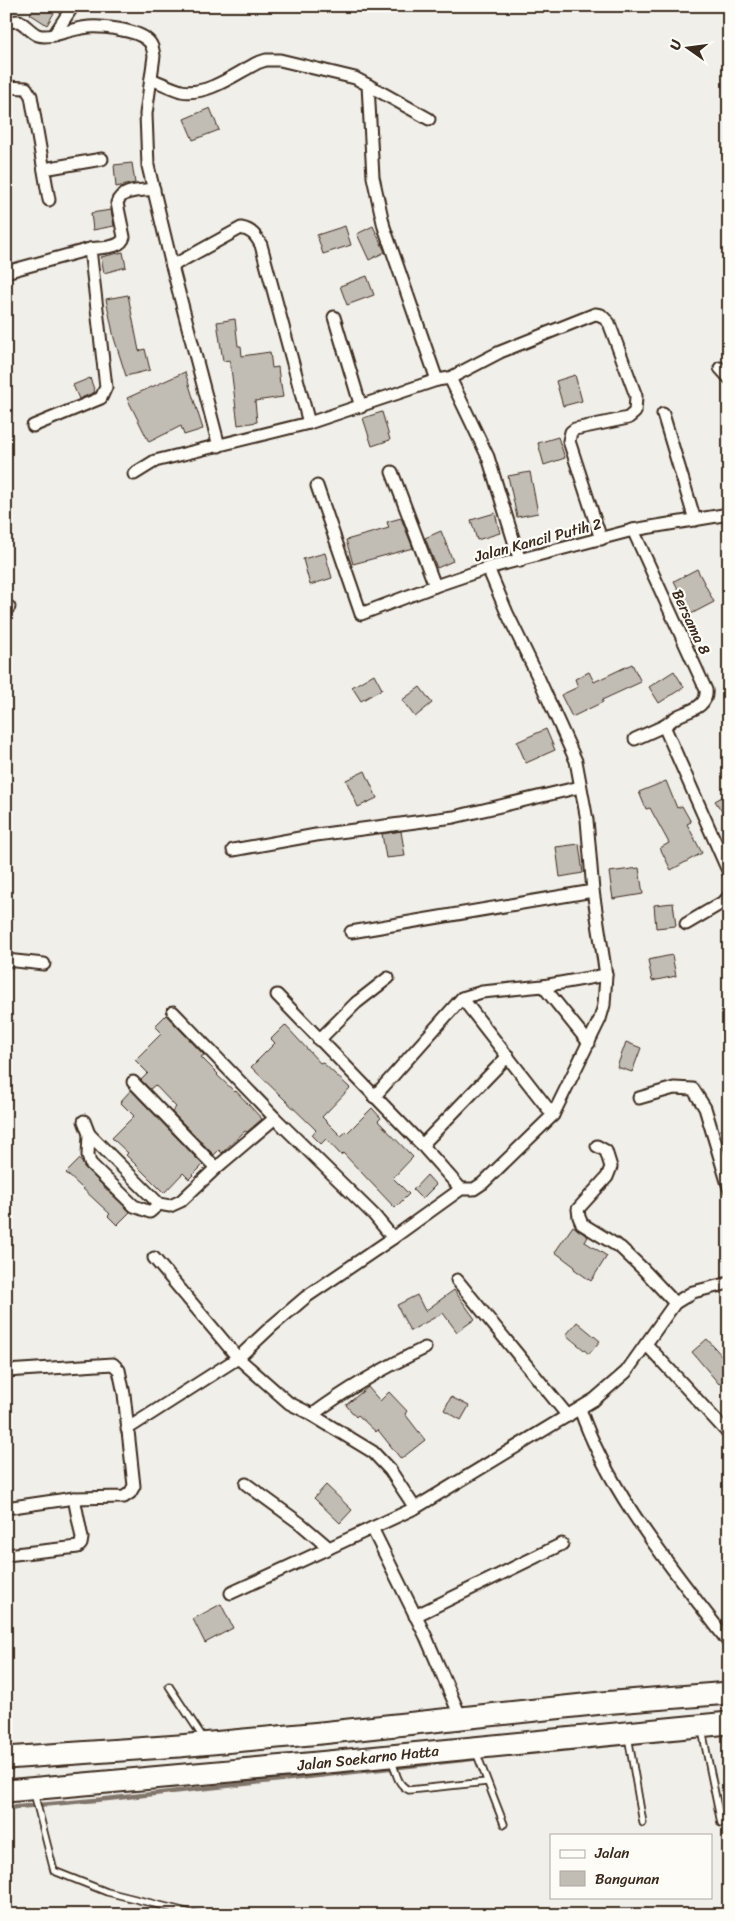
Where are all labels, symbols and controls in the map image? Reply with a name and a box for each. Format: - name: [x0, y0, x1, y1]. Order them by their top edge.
- north arrow: [662, 22, 712, 72]
- text: U: [663, 37, 689, 53]
- street label: Jalan Kancil Putih 2: [471, 510, 605, 570]
- street label: Bersama 8: [664, 585, 718, 659]
- street label: Jalan Soekarno Hatta: [295, 1738, 440, 1778]
- legend: [550, 1834, 712, 1898]
- text: Jalan: [594, 1840, 629, 1866]
- text: Bangunan: [595, 1866, 659, 1892]

